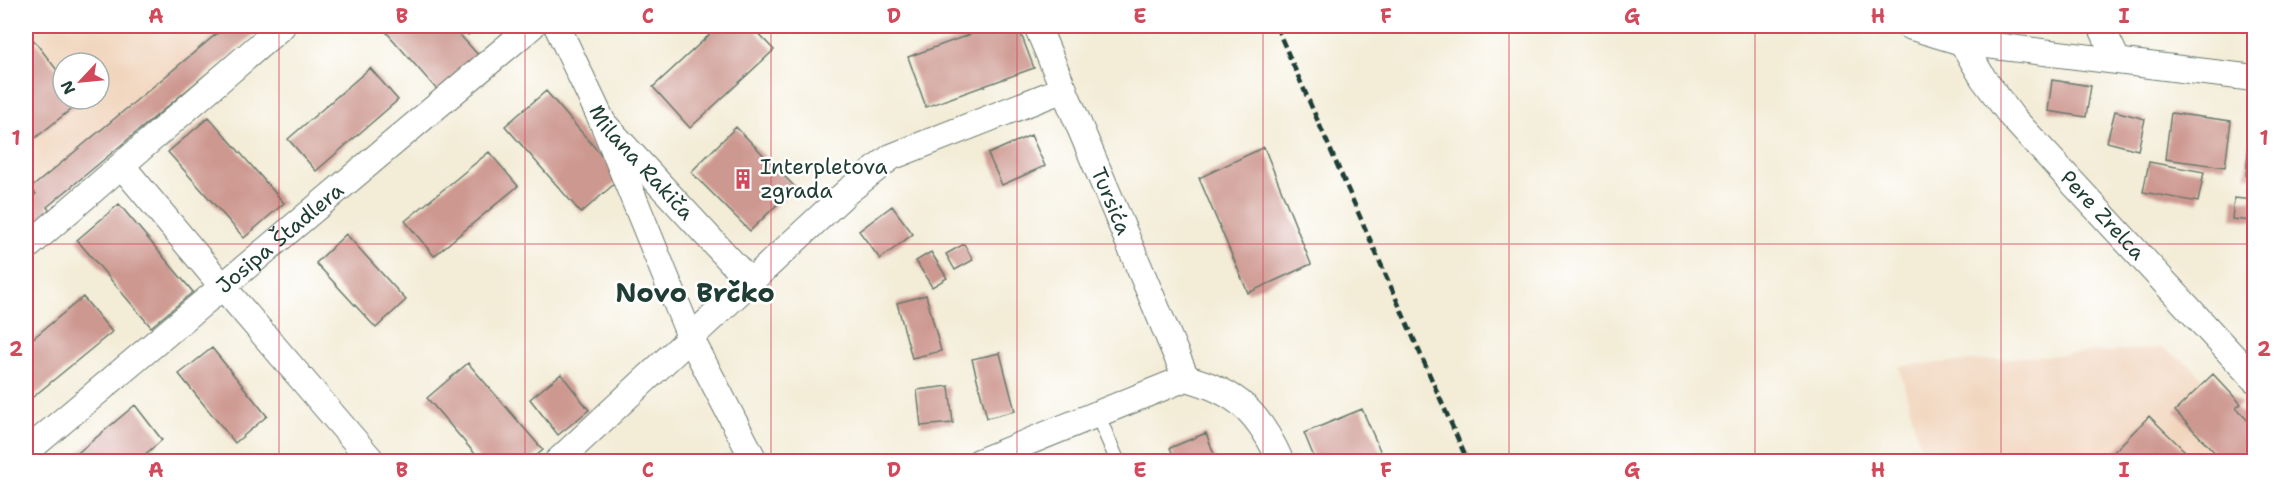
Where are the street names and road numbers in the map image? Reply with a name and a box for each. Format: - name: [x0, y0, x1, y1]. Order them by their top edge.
- street label: Milana Rakiča: [583, 100, 700, 226]
- street label: Tursića: [1084, 163, 1138, 239]
- street label: Pere Zrelca: [2054, 164, 2151, 266]
- street label: Josipa Štadlera: [210, 176, 350, 300]

